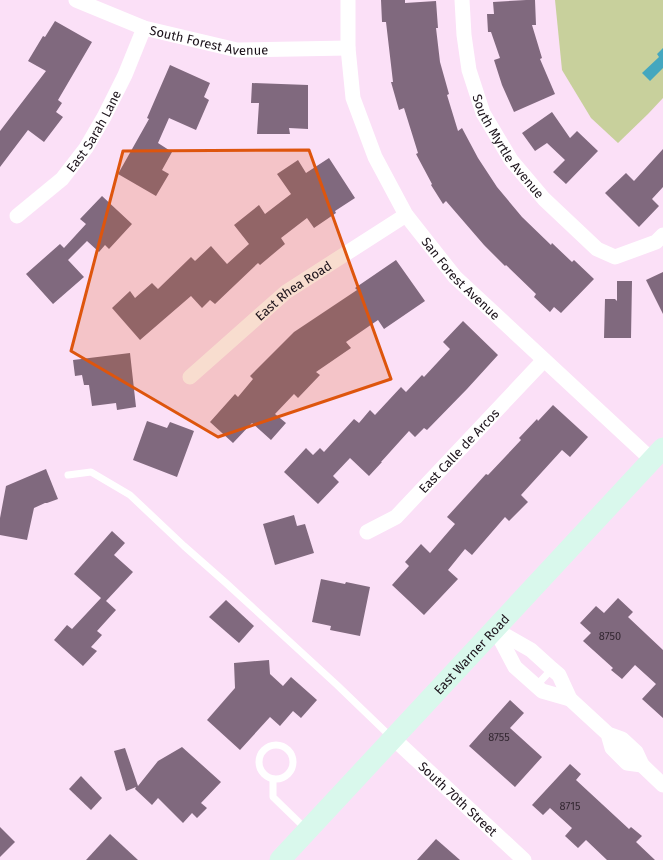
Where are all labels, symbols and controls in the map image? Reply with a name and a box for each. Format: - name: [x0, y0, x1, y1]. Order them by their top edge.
- street label: South Forest Avenue: [148, 23, 268, 58]
- street label: East Sarah Lane: [63, 88, 124, 175]
- street label: South Myrtle Avenue: [469, 92, 547, 201]
- street label: San Forest Avenue: [418, 234, 503, 323]
- street label: East Rhea Road: [252, 258, 334, 324]
- street label: East Calle de Arcos: [416, 406, 502, 496]
- street label: East Warner Road: [431, 611, 512, 698]
- house number: 8750: [599, 630, 621, 643]
- house number: 8755: [488, 731, 510, 744]
- street label: South 70th Street: [415, 759, 500, 839]
- house number: 8715: [560, 800, 581, 813]

